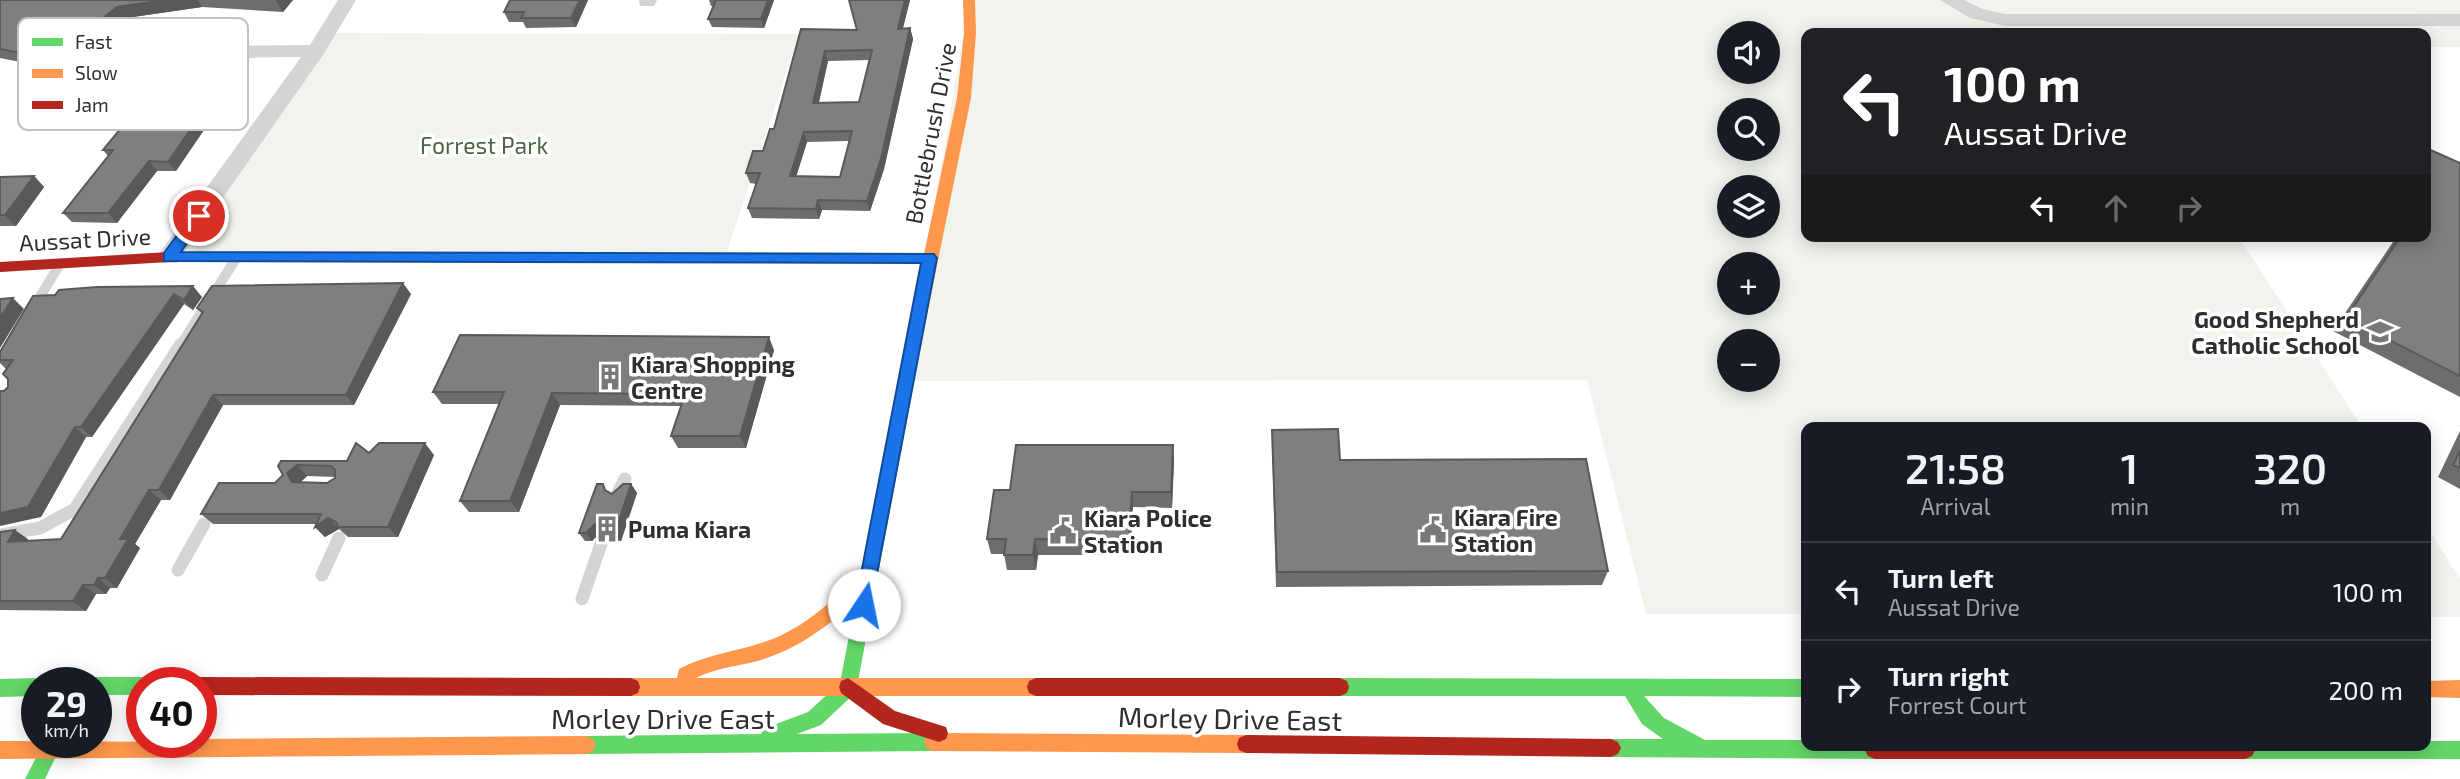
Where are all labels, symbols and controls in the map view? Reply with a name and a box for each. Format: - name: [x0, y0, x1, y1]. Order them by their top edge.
- legend: [18, 18, 248, 130]
- map controls: [1717, 21, 1780, 392]
- button: sound: [1717, 21, 1780, 84]
- text: Fast: [75, 30, 112, 53]
- street label: Bottlebrush Drive: [899, 40, 961, 226]
- text: 100 m: [1944, 53, 2081, 112]
- icon: left: [1829, 56, 1920, 147]
- text: Slow: [75, 61, 118, 84]
- text: Jam: [75, 93, 109, 116]
- button: search: [1717, 98, 1780, 161]
- text: Aussat Drive: [1944, 113, 2128, 151]
- park label: Forrest Park: [420, 131, 548, 159]
- button: layers: [1717, 175, 1780, 238]
- pin: [169, 186, 229, 246]
- icon: left: [2024, 189, 2062, 227]
- icon: ahead: [2097, 189, 2135, 227]
- icon: right: [2170, 189, 2208, 227]
- icon: arrive: [180, 197, 218, 235]
- street label: Aussat Drive: [18, 222, 152, 256]
- button: +: [1717, 252, 1780, 315]
- place label: Good Shepherd Catholic School: [2191, 305, 2359, 359]
- school or university icon: Good Shepherd Catholic School: [2365, 317, 2395, 347]
- button: −: [1717, 329, 1780, 392]
- place label: Kiara Shopping Centre: [631, 350, 796, 404]
- building icon: Kiara Shopping Centre: [595, 362, 625, 392]
- text: 21:58: [1905, 442, 2006, 492]
- text: 1: [2121, 442, 2138, 492]
- text: 320: [2253, 442, 2327, 492]
- text: Arrival: [1920, 492, 1990, 520]
- text: min: [2110, 492, 2149, 520]
- text: m: [2280, 492, 2300, 520]
- place label: Kiara Fire Station: [1454, 503, 1558, 557]
- place label: Kiara Police Station: [1084, 504, 1212, 558]
- building icon: Puma Kiara: [592, 514, 622, 544]
- place label: Puma Kiara: [628, 515, 751, 543]
- public building icon: Kiara Fire Station: [1418, 515, 1448, 545]
- public building icon: Kiara Police Station: [1048, 516, 1078, 546]
- text: Turn left: [1888, 562, 1994, 593]
- position arrow: [827, 568, 901, 642]
- icon: left: [1829, 572, 1867, 610]
- text: 100 m: [2333, 576, 2403, 607]
- text: Aussat Drive: [1888, 593, 2020, 621]
- text: Turn right: [1888, 660, 2009, 691]
- speed limit sign: 40: [126, 667, 217, 758]
- icon: right: [1829, 670, 1867, 708]
- text: 200 m: [2328, 674, 2403, 705]
- text: 29: [46, 682, 87, 724]
- text: Forrest Court: [1888, 691, 2026, 719]
- street label: Morley Drive East: [1118, 699, 1342, 737]
- street label: Morley Drive East: [551, 701, 775, 735]
- text: km/h: [44, 719, 89, 741]

